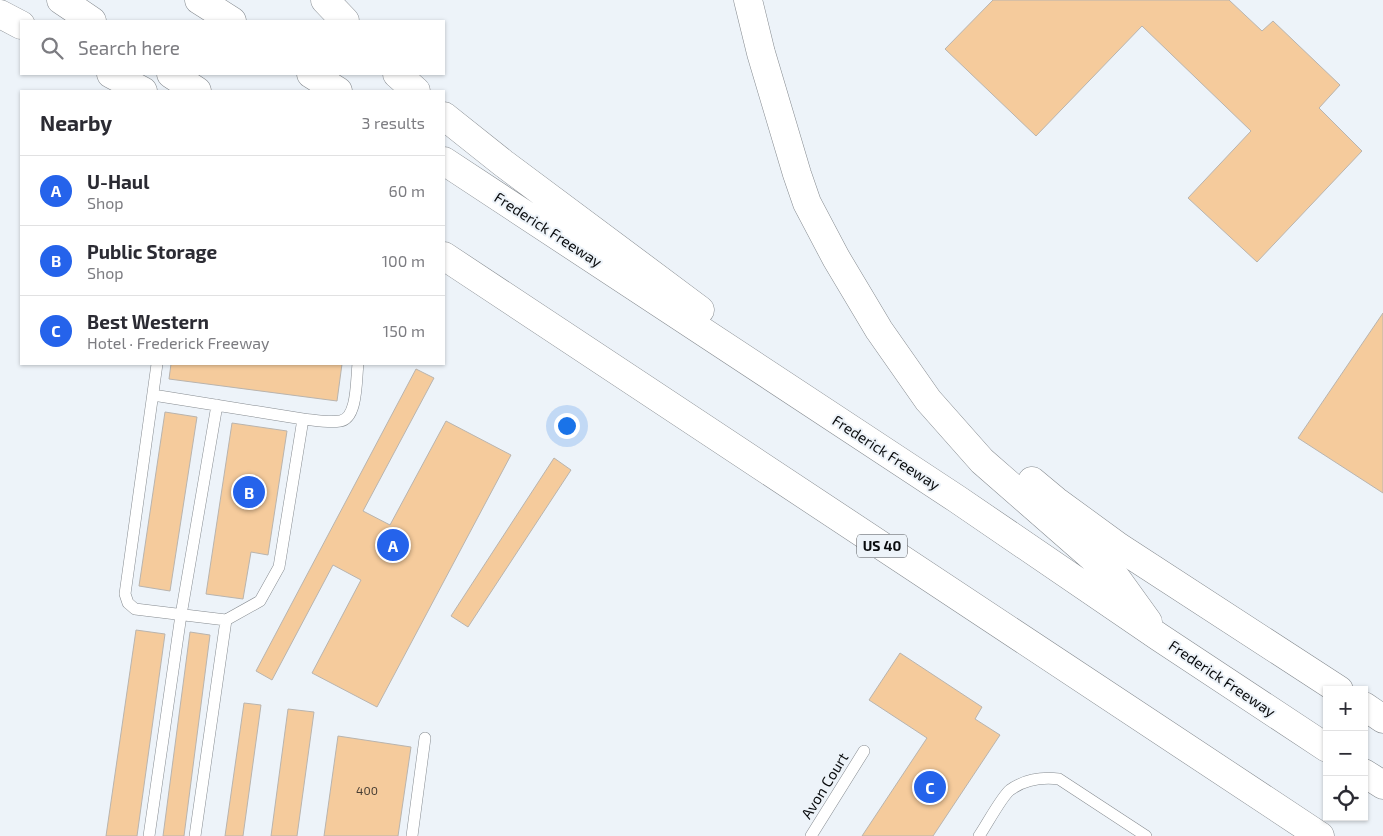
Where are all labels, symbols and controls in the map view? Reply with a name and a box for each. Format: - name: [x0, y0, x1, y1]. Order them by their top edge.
- search box: [20, 20, 445, 75]
- icon: search: [38, 34, 66, 62]
- text: Search here: [78, 36, 180, 59]
- text: Nearby: [40, 110, 112, 135]
- text: 3 results: [362, 113, 425, 132]
- text: U-Haul: [87, 170, 149, 193]
- text: A: [51, 181, 61, 200]
- text: 60 m: [389, 181, 425, 200]
- street label: Frederick Freeway: [491, 188, 606, 271]
- text: Shop: [87, 193, 124, 212]
- text: Public Storage: [87, 240, 217, 263]
- text: B: [51, 251, 61, 270]
- text: 100 m: [382, 251, 425, 270]
- text: Shop: [87, 263, 124, 282]
- text: Best Western: [87, 310, 209, 333]
- text: C: [51, 321, 61, 340]
- text: 150 m: [383, 321, 425, 340]
- text: Hotel · Frederick Freeway: [87, 333, 270, 352]
- street label: Frederick Freeway: [829, 411, 944, 494]
- your location: [554, 413, 580, 439]
- pin: B: [233, 473, 265, 511]
- pin: A: [377, 526, 409, 564]
- road number: US 40: [857, 534, 907, 558]
- street label: Frederick Freeway: [1166, 636, 1279, 720]
- map controls: [1323, 686, 1368, 821]
- button: +: [1323, 686, 1368, 731]
- button: −: [1323, 731, 1368, 776]
- street label: Avon Court: [797, 749, 852, 822]
- pin: C: [914, 768, 946, 806]
- button: locate: [1323, 776, 1368, 821]
- house number: 400: [356, 783, 378, 797]

